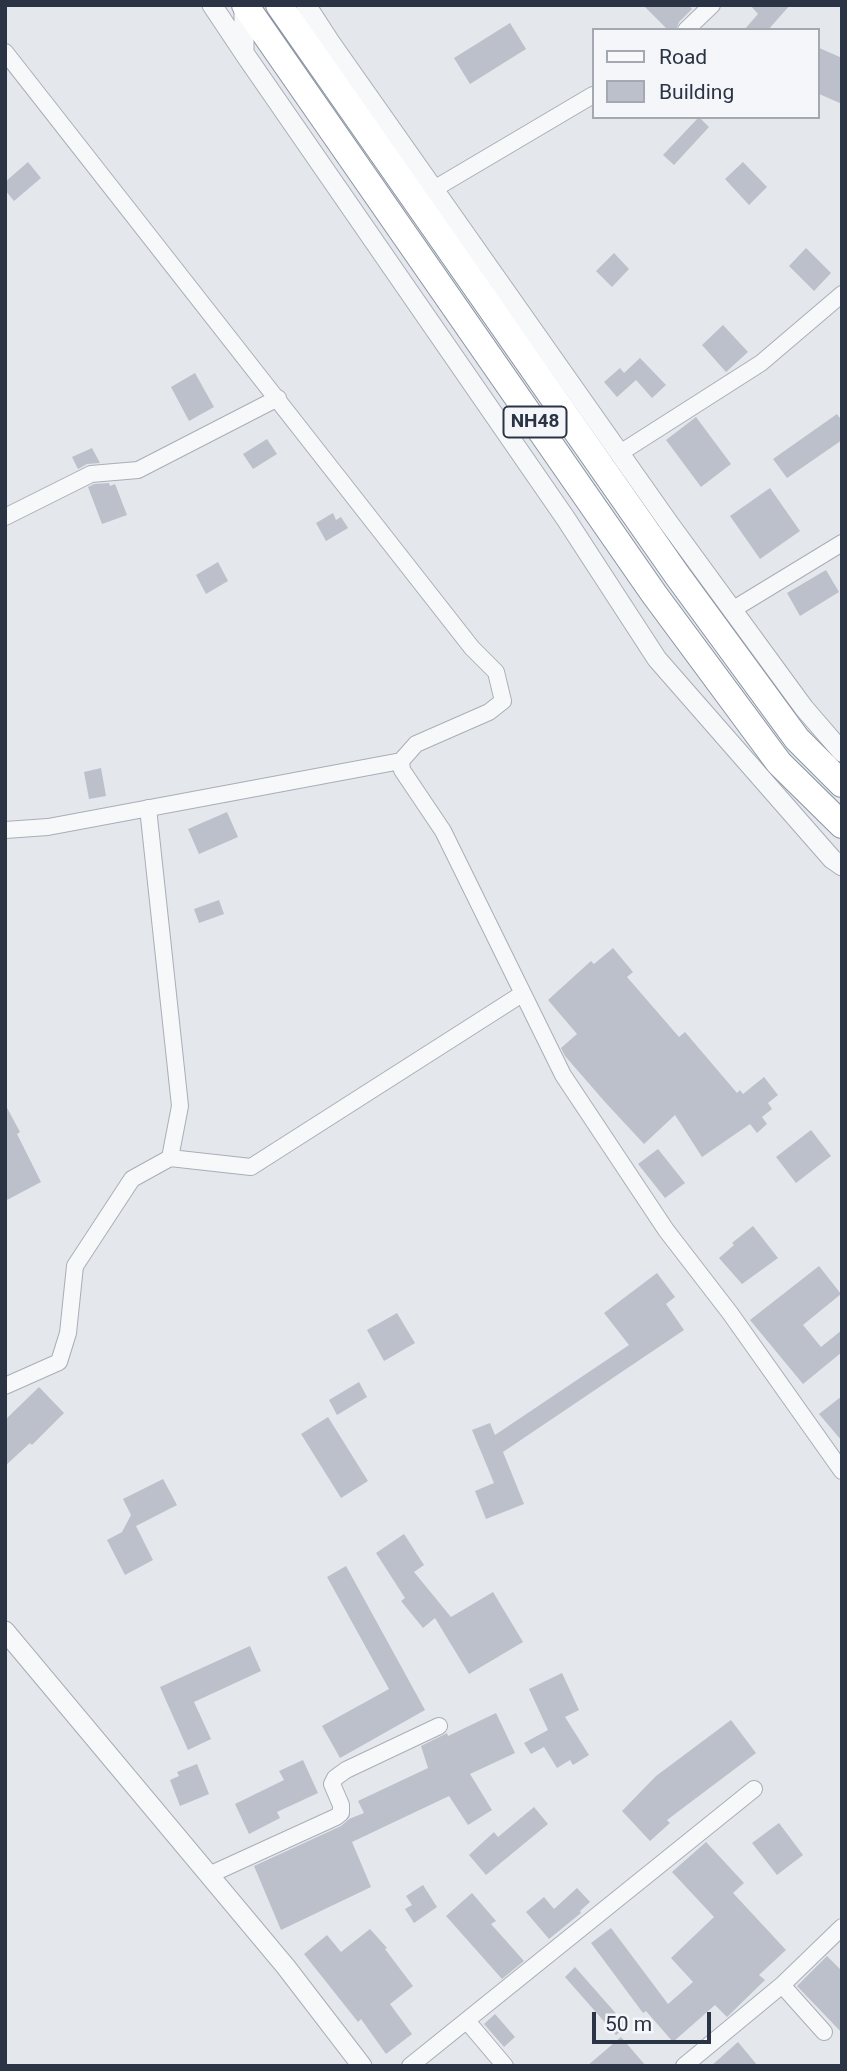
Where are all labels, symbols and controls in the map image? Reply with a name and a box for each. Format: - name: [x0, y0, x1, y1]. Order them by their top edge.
- legend: [592, 28, 819, 119]
- text: Road: [659, 45, 707, 69]
- text: Building: [659, 80, 734, 104]
- road number: NH48: [504, 406, 566, 438]
- scale bar: [595, 1997, 714, 2041]
- text: 50 m: [605, 2012, 652, 2036]

